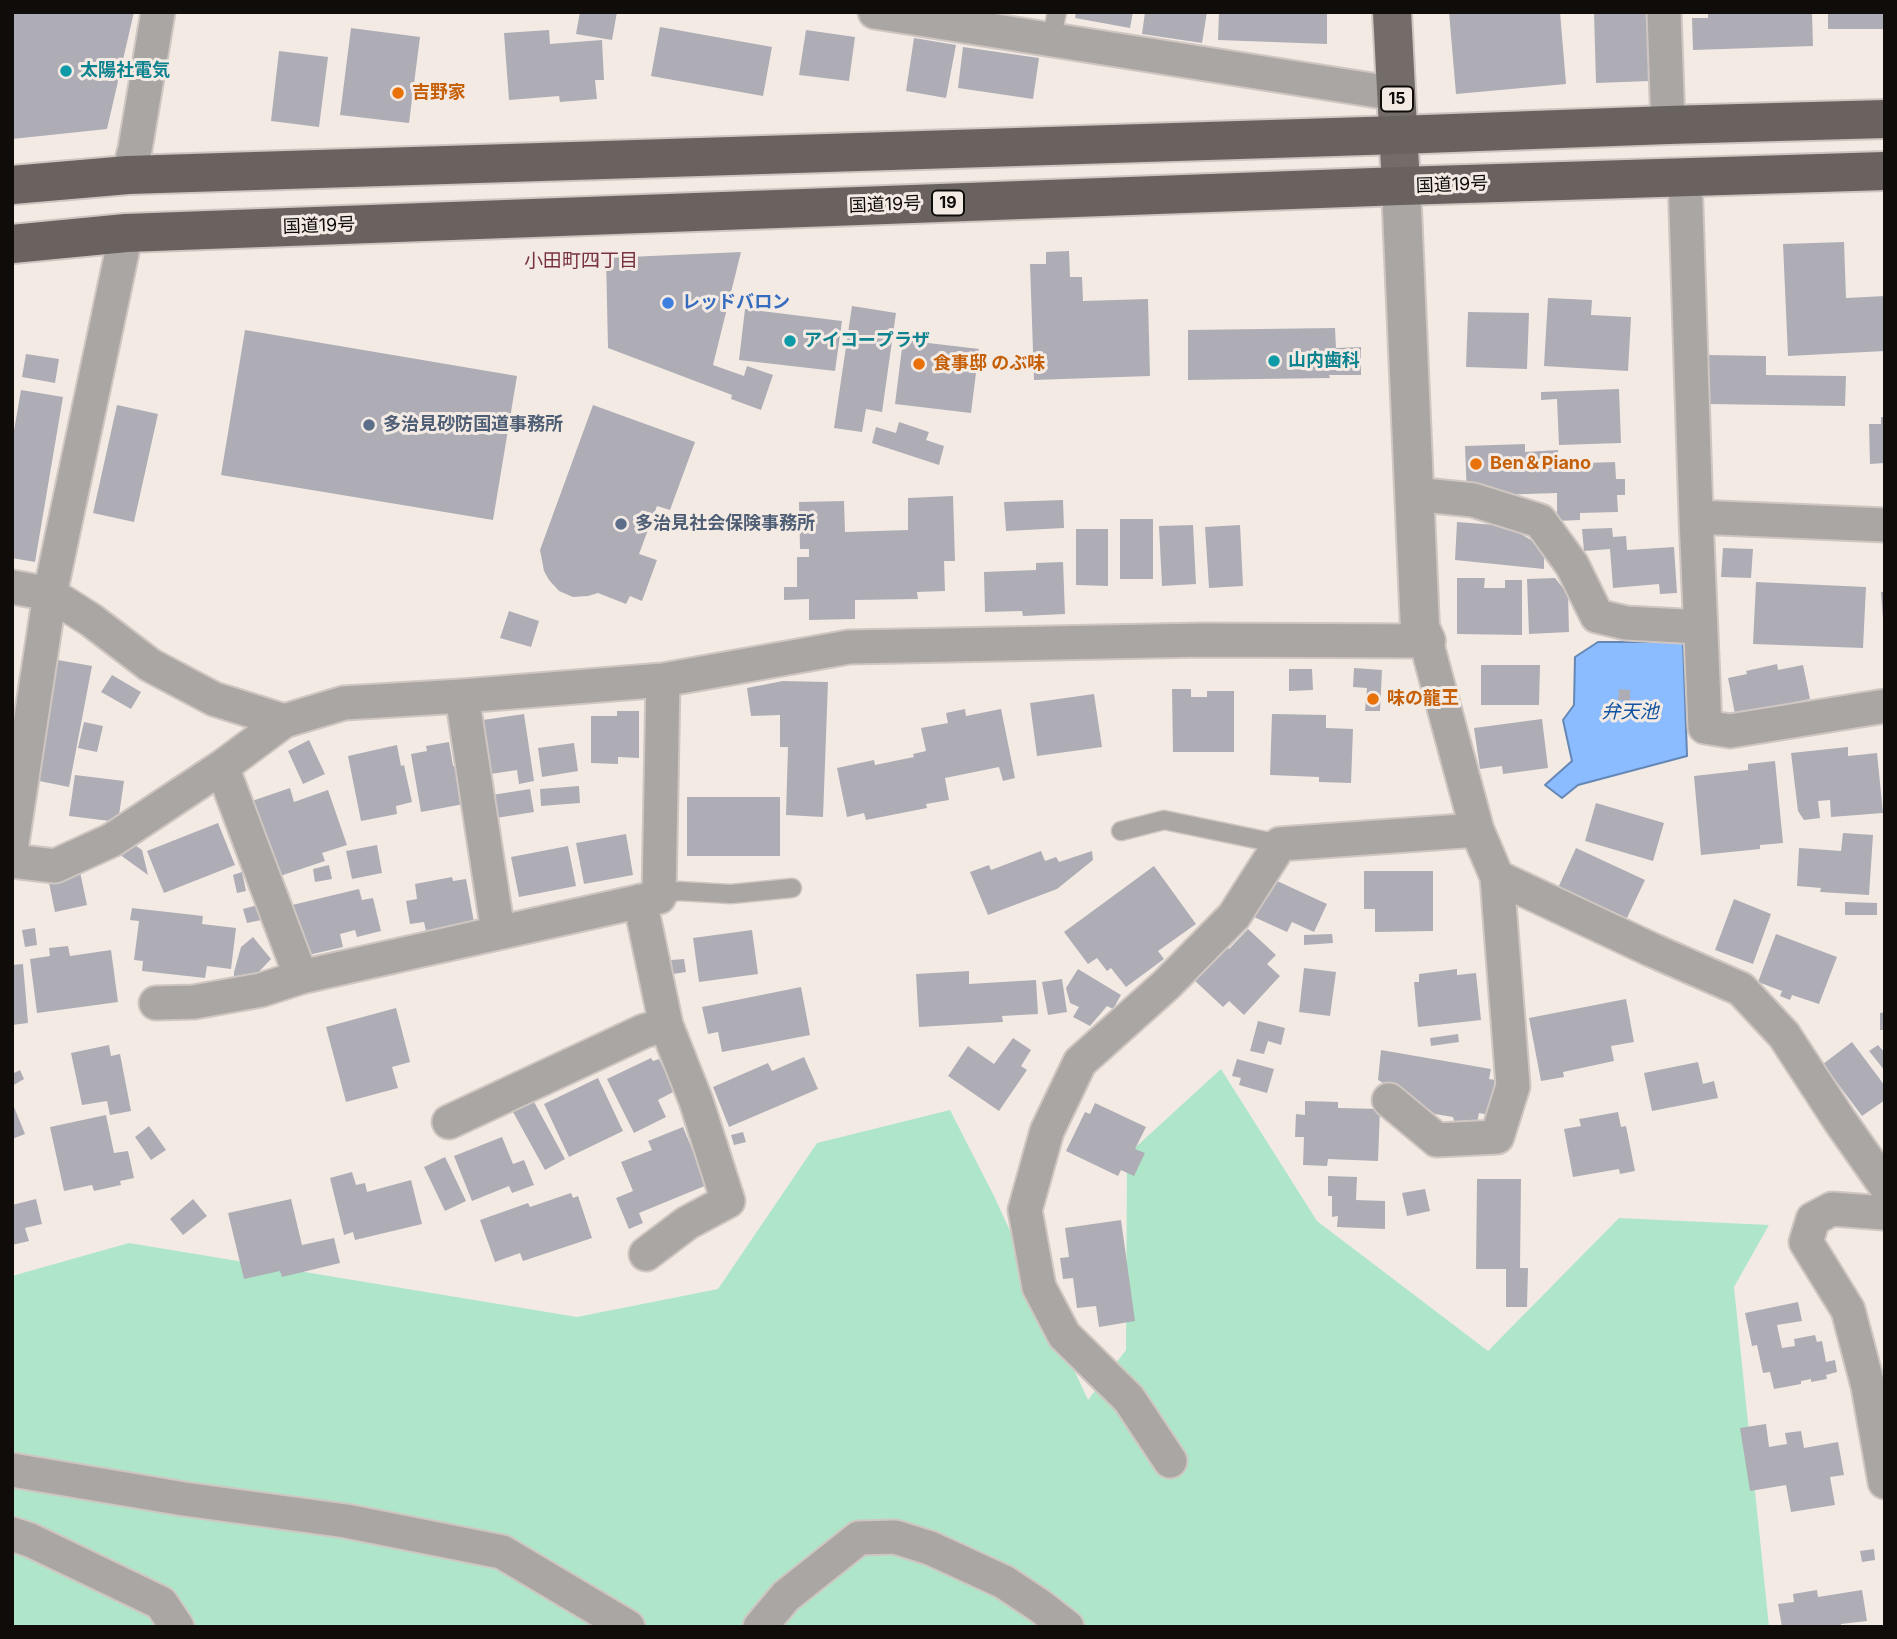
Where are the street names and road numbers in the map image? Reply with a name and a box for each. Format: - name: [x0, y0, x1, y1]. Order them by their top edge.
- road number: 15: [1381, 86, 1413, 111]
- street label: 国道19号: [1415, 173, 1489, 197]
- road number: 19: [932, 190, 964, 216]
- street label: 国道19号: [848, 193, 922, 217]
- street label: 国道19号: [282, 214, 356, 238]

